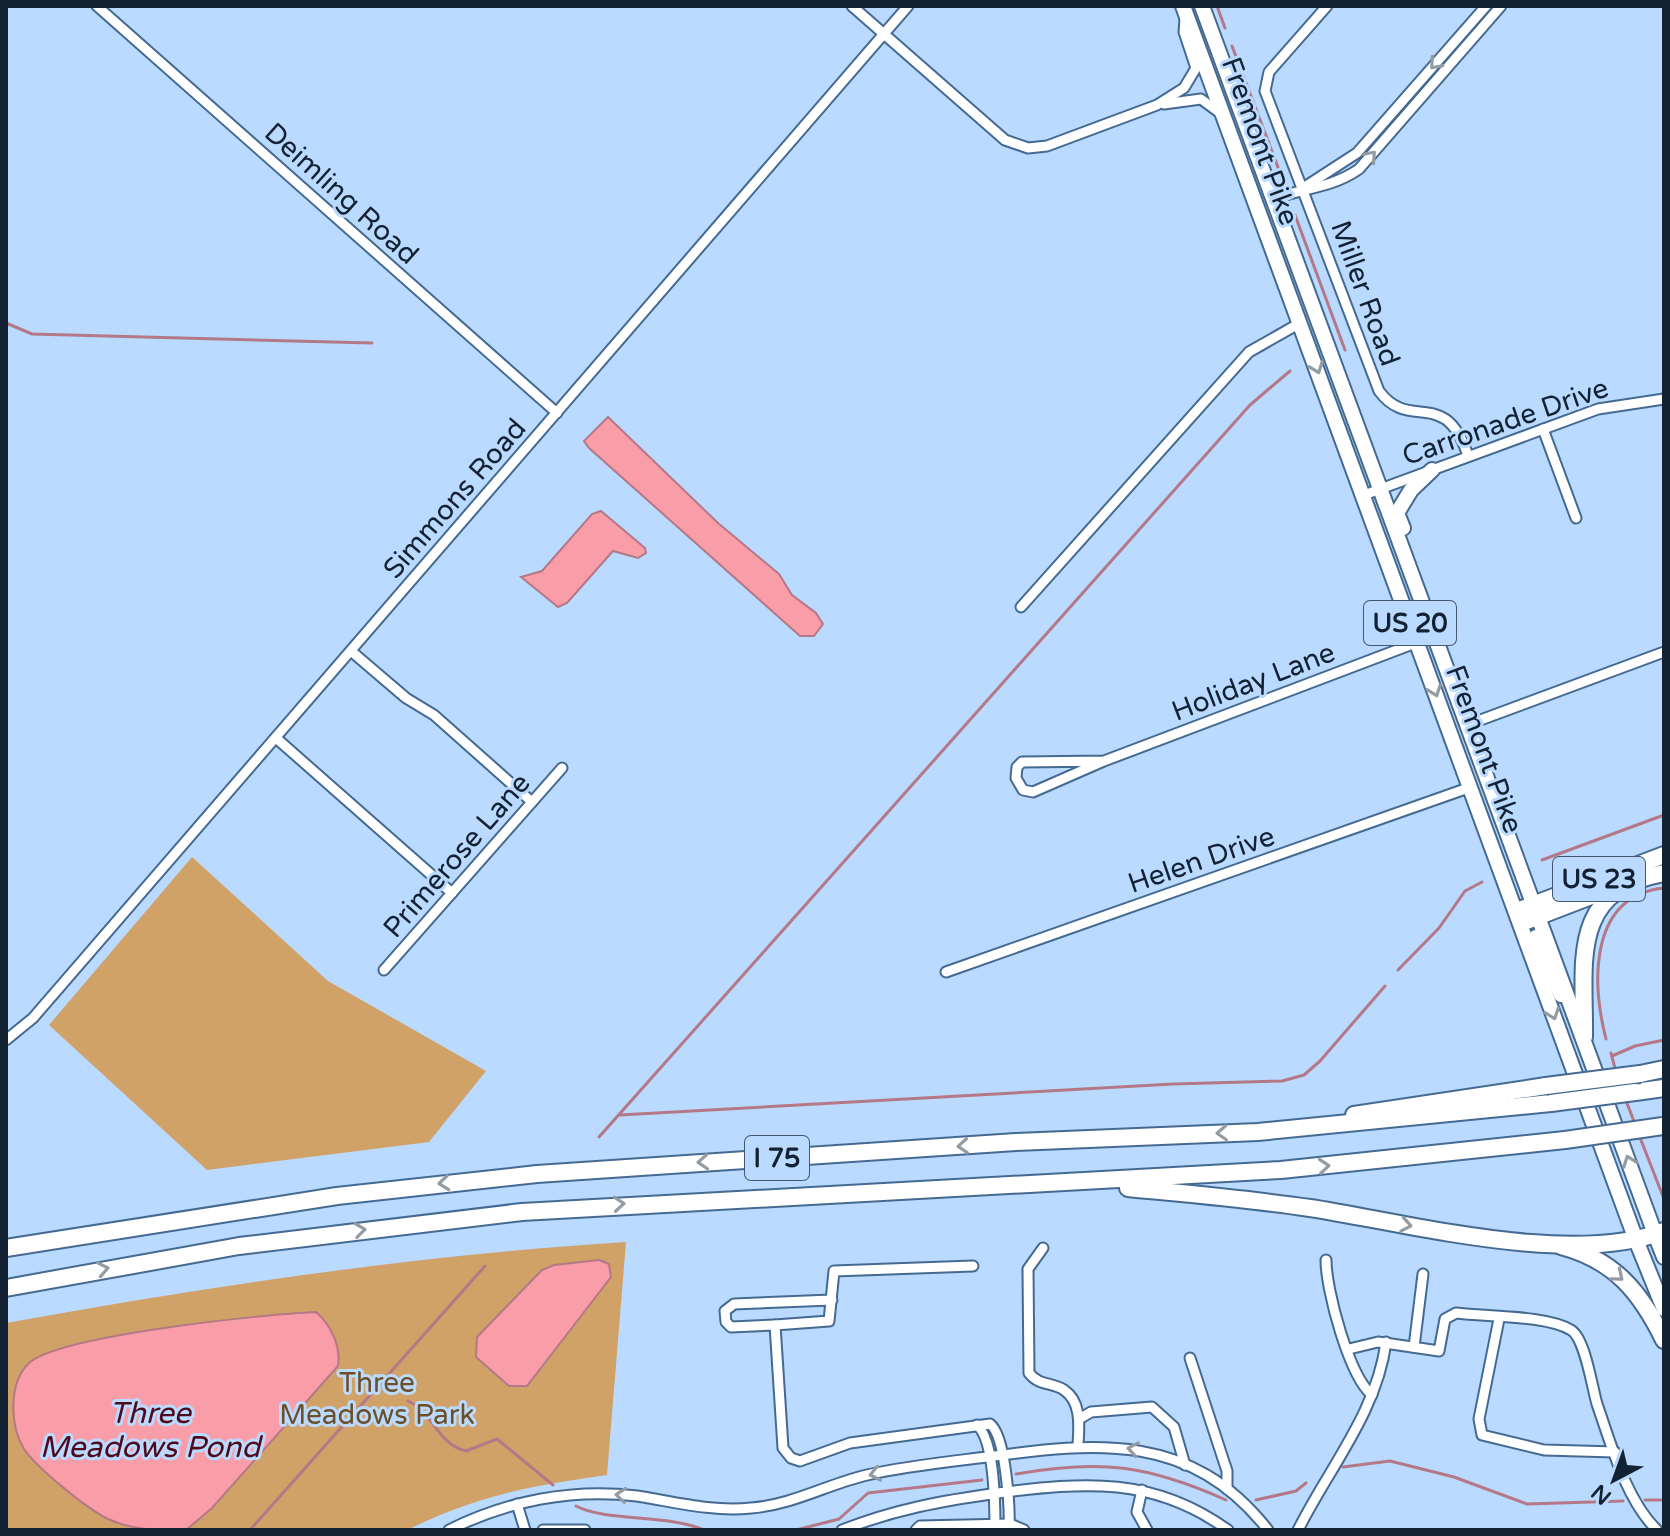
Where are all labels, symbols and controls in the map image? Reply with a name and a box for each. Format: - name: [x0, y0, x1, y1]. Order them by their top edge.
- street label: Fremont Pike: [1214, 53, 1306, 230]
- one-way arrow: [1430, 55, 1445, 70]
- street label: Deimling Road: [257, 116, 425, 272]
- one-way arrow: [1361, 150, 1375, 165]
- street label: Miller Road: [1323, 216, 1407, 371]
- one-way arrow: [1307, 360, 1323, 374]
- street label: Carronade Drive: [1398, 371, 1613, 473]
- street label: Simmons Road: [376, 412, 533, 585]
- road number: US 20: [1364, 601, 1456, 645]
- street label: Holiday Lane: [1167, 635, 1340, 729]
- street label: Fremont Pike: [1438, 661, 1530, 838]
- one-way arrow: [1426, 683, 1442, 697]
- street label: Primerose Lane: [376, 767, 537, 945]
- street label: Helen Drive: [1124, 819, 1279, 901]
- road number: US 23: [1553, 857, 1645, 901]
- one-way arrow: [1543, 1007, 1559, 1021]
- one-way arrow: [1215, 1124, 1228, 1141]
- road number: I 75: [745, 1136, 809, 1180]
- one-way arrow: [956, 1137, 969, 1154]
- one-way arrow: [696, 1153, 709, 1170]
- one-way arrow: [1622, 1154, 1638, 1168]
- one-way arrow: [1318, 1158, 1331, 1175]
- one-way arrow: [437, 1175, 450, 1192]
- one-way arrow: [613, 1196, 626, 1213]
- one-way arrow: [1399, 1216, 1413, 1233]
- one-way arrow: [354, 1221, 367, 1238]
- one-way arrow: [97, 1262, 110, 1279]
- one-way arrow: [1608, 1266, 1623, 1281]
- park label: Three Meadows Park: [279, 1366, 475, 1432]
- water label: Three Meadows Pond: [40, 1395, 263, 1466]
- north arrow: [1574, 1440, 1654, 1520]
- one-way arrow: [1126, 1441, 1139, 1458]
- one-way arrow: [869, 1465, 882, 1482]
- text: N: [1586, 1479, 1617, 1510]
- one-way arrow: [614, 1487, 627, 1504]

